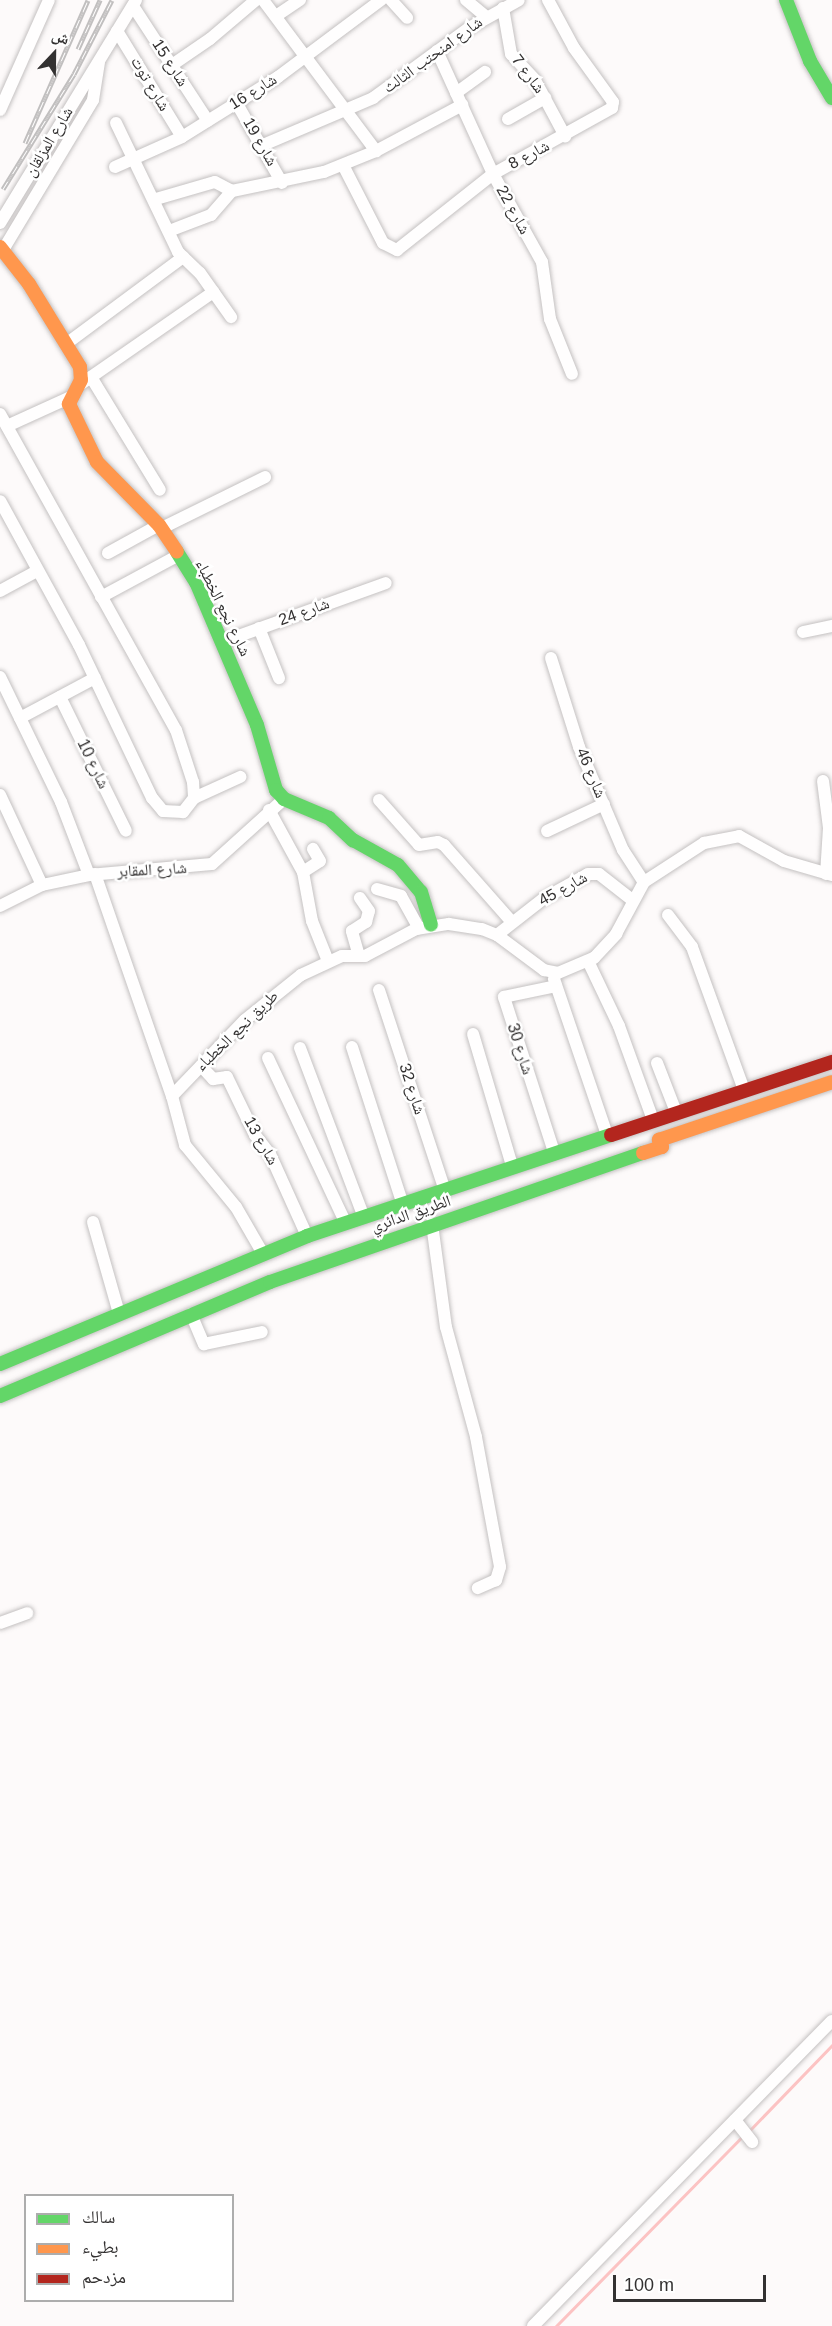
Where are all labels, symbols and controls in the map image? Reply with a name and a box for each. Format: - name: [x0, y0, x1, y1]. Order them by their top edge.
- street label: شارع امنحتب الثالث: [380, 13, 486, 97]
- north arrow: [24, 24, 84, 84]
- text: ش: [50, 26, 72, 48]
- street label: شارع 15: [148, 36, 192, 90]
- street label: شارع 7: [507, 51, 549, 97]
- street label: شارع توت: [126, 53, 174, 115]
- street label: شارع 16: [226, 70, 280, 114]
- street label: شارع المزلقان: [21, 104, 77, 180]
- street label: شارع 19: [239, 114, 281, 170]
- street label: شارع 8: [505, 136, 553, 174]
- street label: شارع 22: [492, 182, 534, 238]
- street label: شارع نجع الخطباء: [191, 556, 255, 660]
- street label: شارع 24: [276, 594, 332, 630]
- street label: شارع 10: [73, 736, 113, 792]
- street label: شارع 46: [572, 745, 610, 801]
- street label: شارع المقابر: [117, 859, 187, 881]
- street label: شارع 45: [535, 868, 591, 910]
- street label: طريق نجع الخطباء: [191, 987, 283, 1075]
- street label: شارع 30: [503, 1021, 537, 1077]
- street label: شارع 32: [395, 1061, 429, 1117]
- street label: شارع 13: [240, 1113, 282, 1169]
- street label: الطريق الدائري: [369, 1191, 453, 1237]
- legend: [24, 2194, 234, 2302]
- text: سالك: [82, 2207, 115, 2227]
- text: بطيء: [82, 2237, 119, 2257]
- scale bar: [616, 2263, 769, 2301]
- text: مزدحم: [82, 2267, 126, 2287]
- text: 100 m: [624, 2275, 674, 2295]

